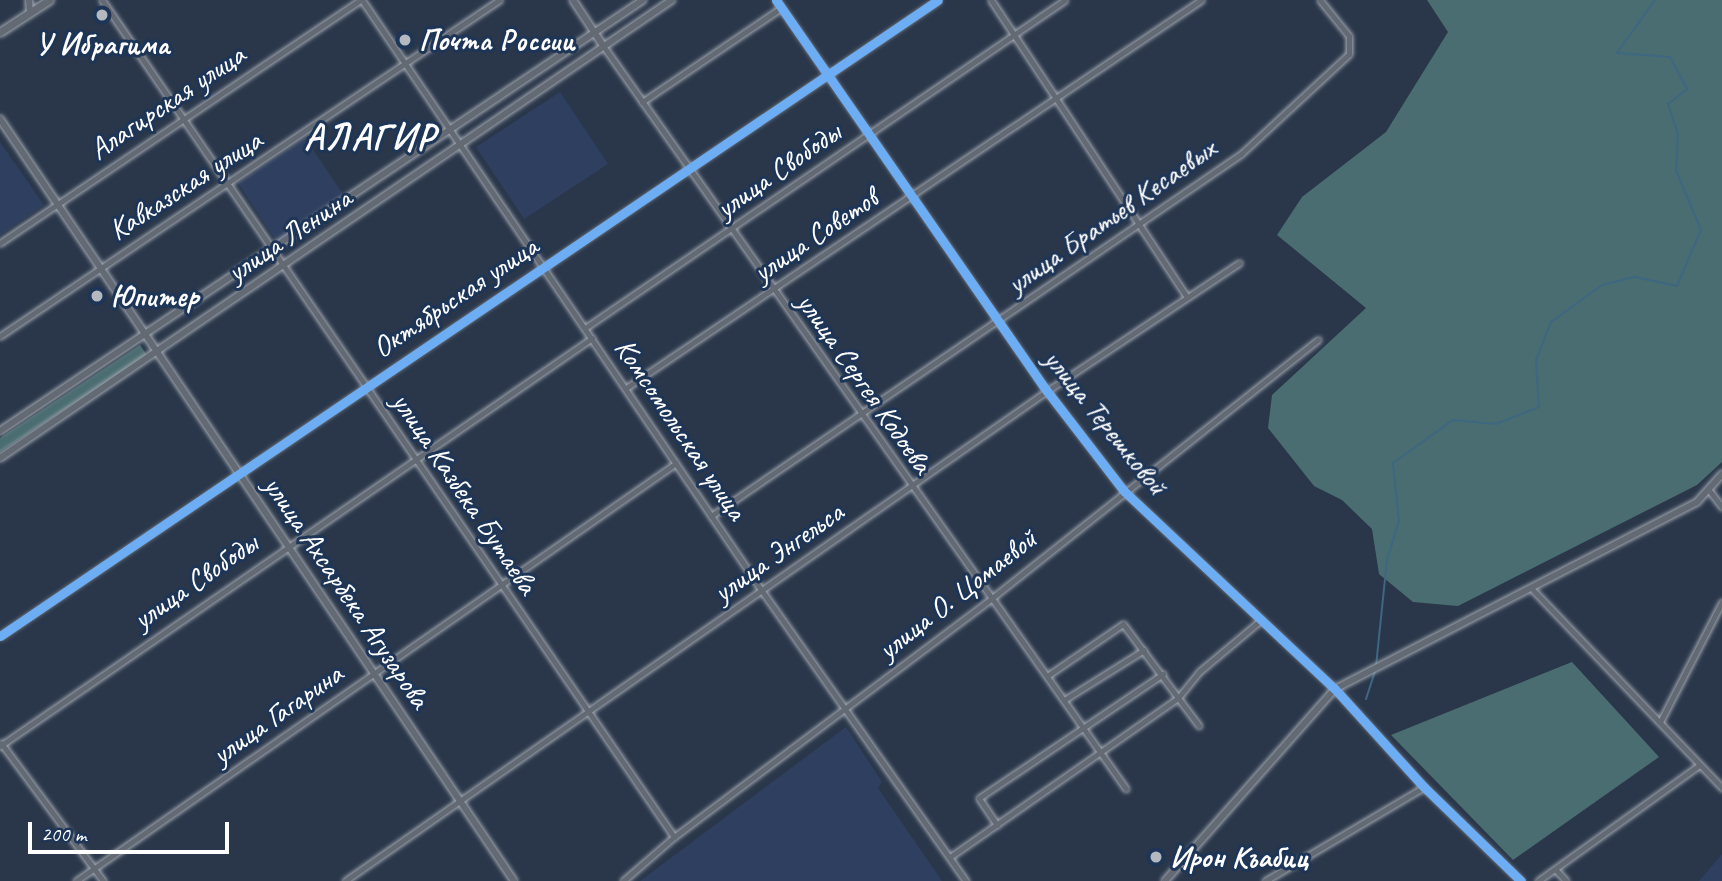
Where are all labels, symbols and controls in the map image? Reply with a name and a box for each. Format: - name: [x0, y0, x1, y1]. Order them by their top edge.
- marker: У Ибрагима: [94, 7, 110, 23]
- place label: Почта России: [419, 22, 571, 58]
- place label: У Ибрагима: [36, 26, 168, 62]
- marker: Почта России: [397, 32, 413, 48]
- street label: Алагирская улица: [82, 36, 252, 168]
- district label: АЛАГИР: [300, 115, 440, 159]
- street label: улица Свободы: [710, 115, 846, 225]
- street label: Кавказская улица: [101, 122, 269, 248]
- street label: улица Братьев Кесаевых: [999, 130, 1223, 302]
- street label: улица Советов: [744, 179, 886, 291]
- street label: улица Ленина: [220, 180, 358, 290]
- street label: Октябрьская улица: [365, 228, 545, 366]
- place label: Юпитер: [111, 278, 199, 314]
- street label: улица Сергея Кодоева: [789, 286, 941, 480]
- marker: Юпитер: [89, 288, 105, 304]
- street label: Комсомольская улица: [606, 330, 756, 528]
- street label: улица Терешковой: [1037, 343, 1175, 501]
- street label: улица Казбека Бутаева: [385, 387, 545, 599]
- street label: улица Ахсарбека Агузарова: [255, 468, 439, 716]
- street label: улица Энгельса: [705, 494, 851, 610]
- street label: улица О. Цомаевой: [870, 521, 1044, 667]
- street label: улица Свободы: [127, 526, 263, 636]
- street label: улица Гагарина: [204, 655, 350, 773]
- scale bar: [32, 808, 233, 852]
- text: 200 m: [41, 821, 86, 847]
- place label: Ирон Къабиц: [1170, 839, 1308, 875]
- marker: Ирон Къабиц: [1148, 849, 1164, 865]

